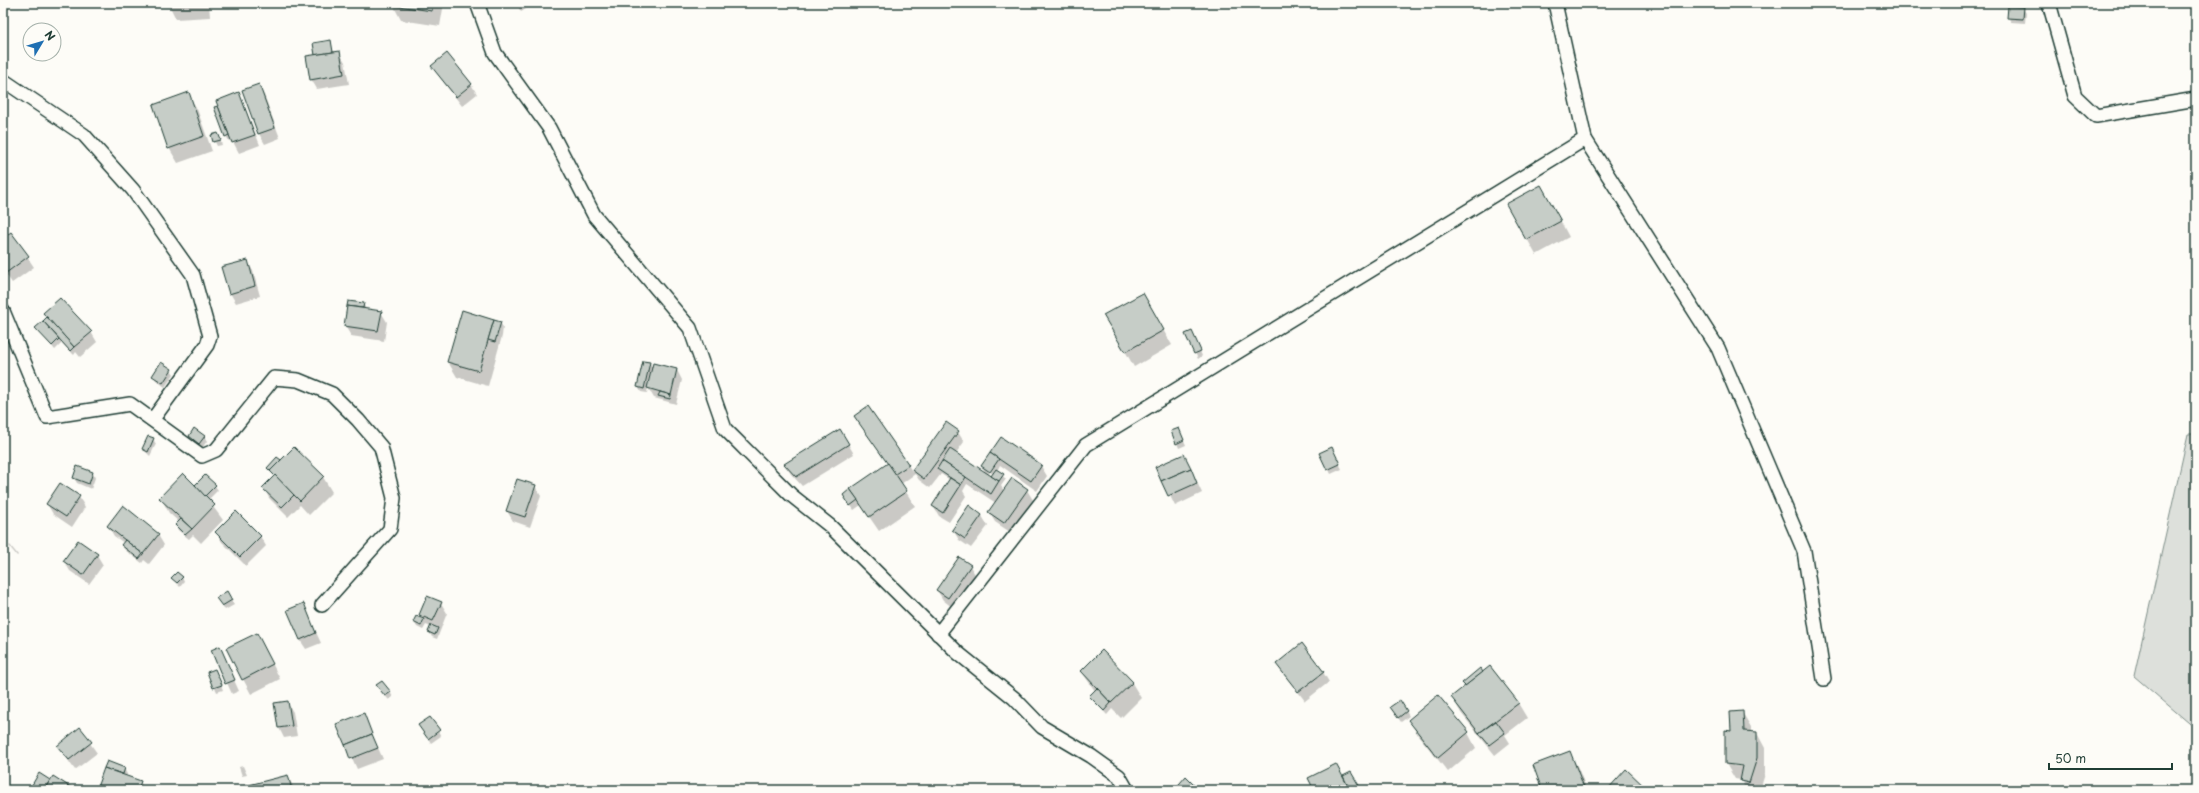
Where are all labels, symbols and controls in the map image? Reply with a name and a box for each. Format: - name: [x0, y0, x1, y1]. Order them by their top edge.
- north arrow: [22, 22, 62, 62]
- text: N: [41, 27, 60, 44]
- scale bar: [2049, 745, 2172, 771]
- text: 50 m: [2055, 749, 2086, 767]

